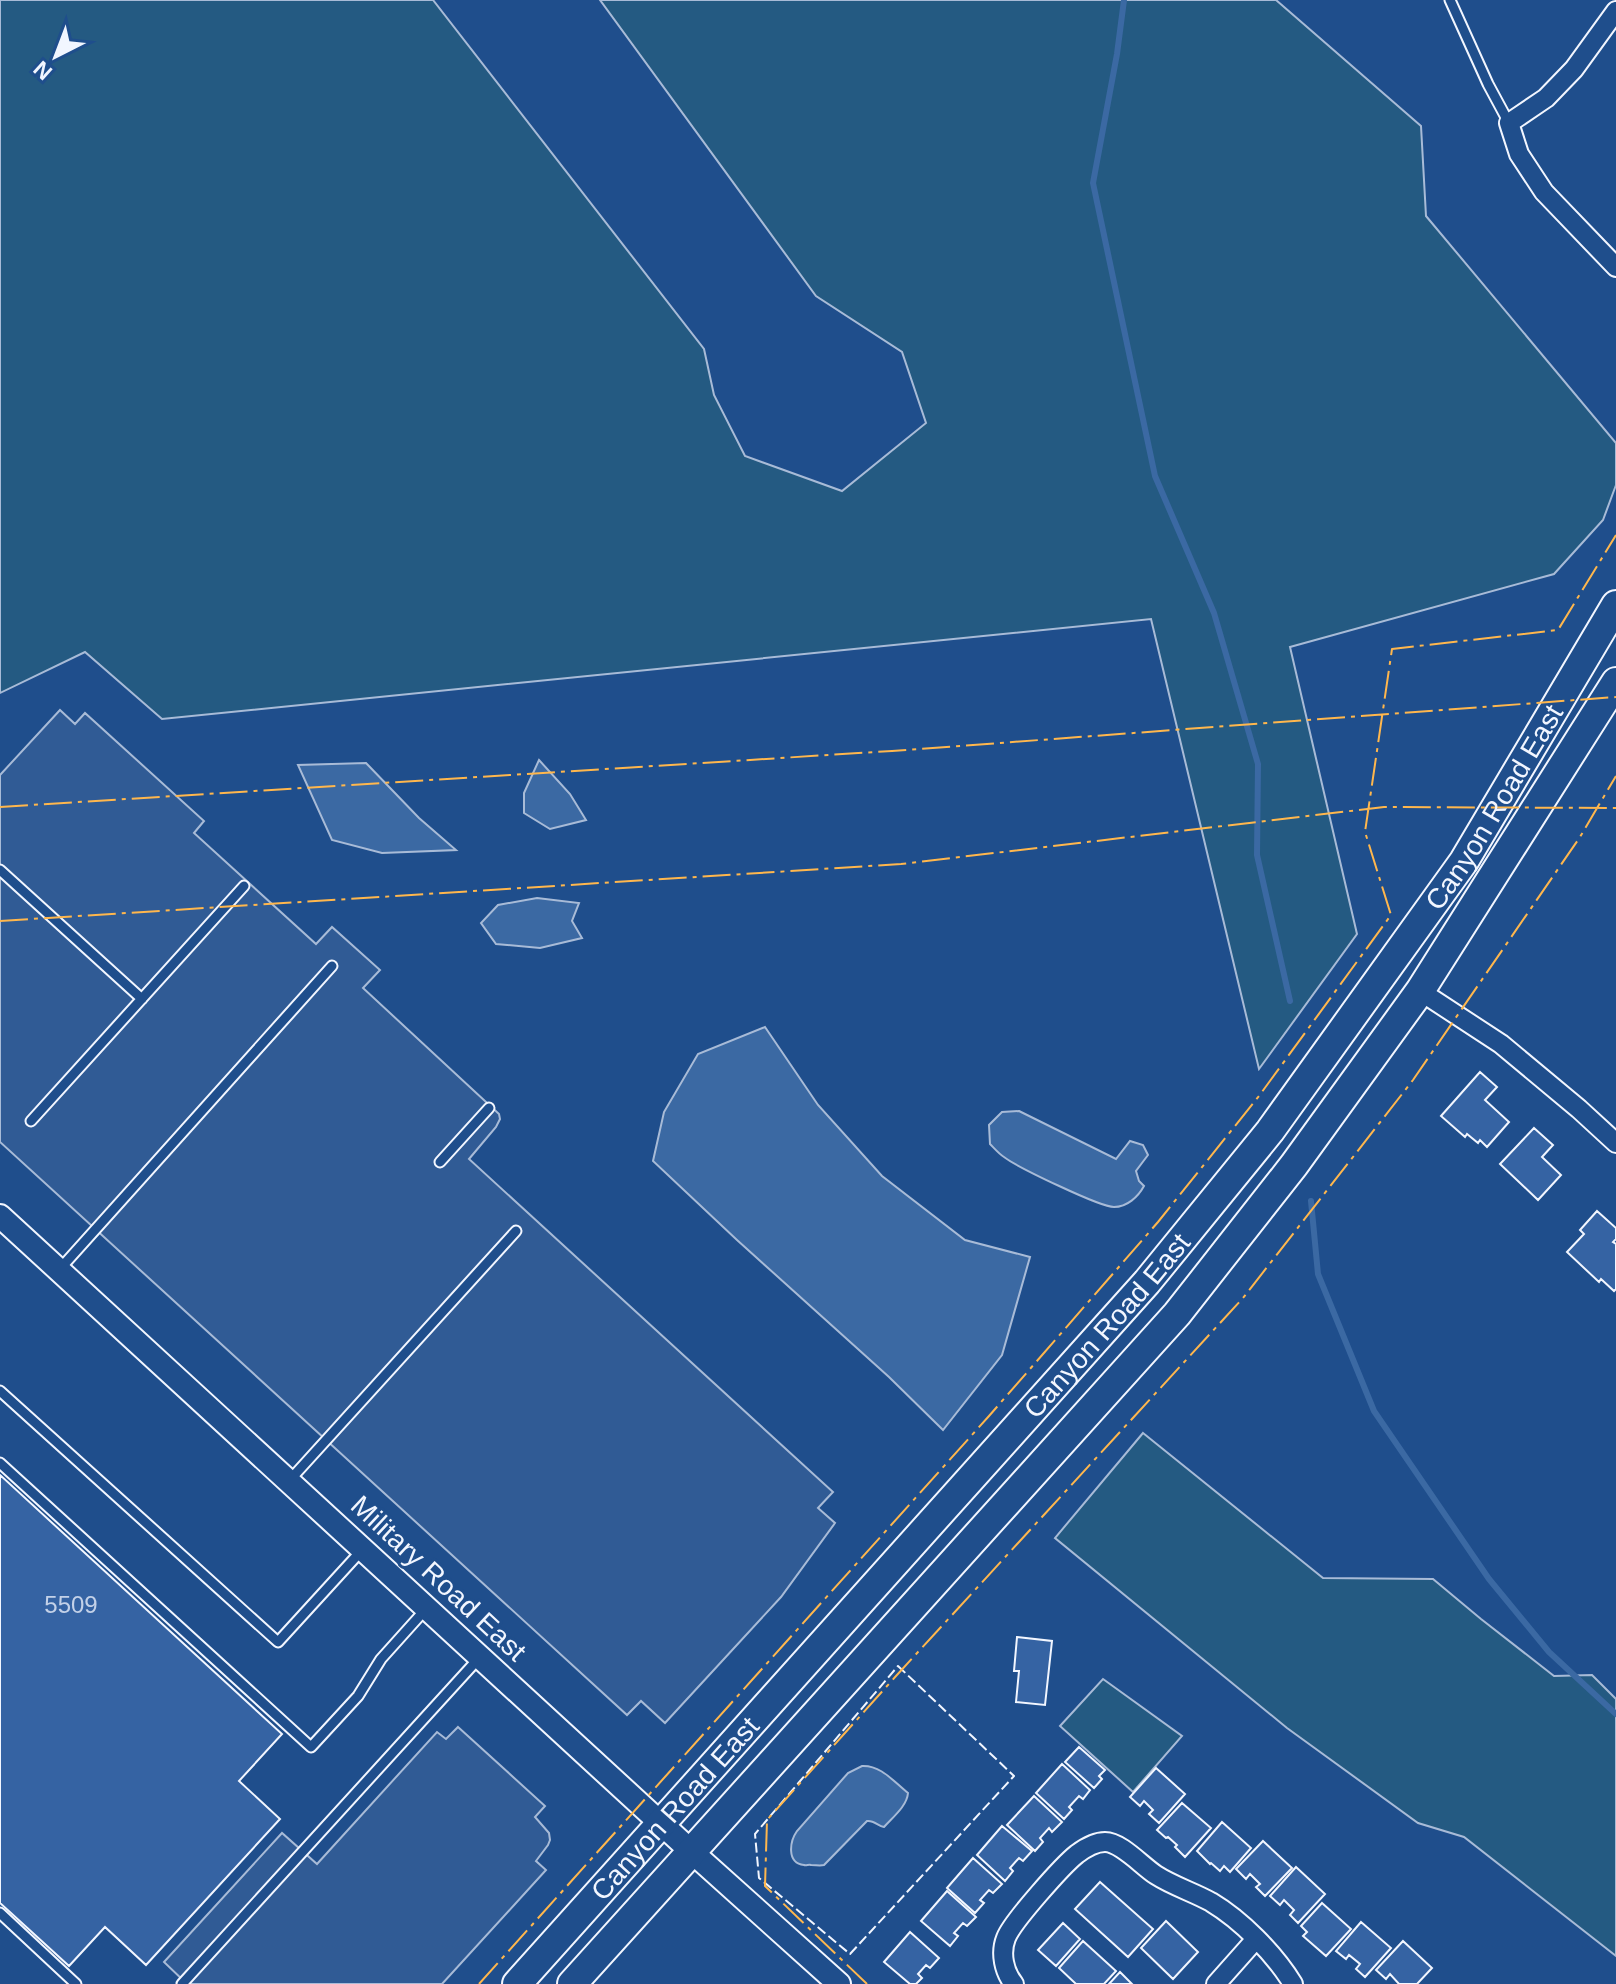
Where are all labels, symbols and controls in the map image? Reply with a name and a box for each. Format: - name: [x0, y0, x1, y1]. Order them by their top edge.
- north arrow: [16, 16, 96, 96]
- text: N: [29, 56, 57, 85]
- street label: Canyon Road East: [1419, 699, 1569, 916]
- street label: Canyon Road East: [1018, 1227, 1196, 1424]
- street label: Military Road East: [345, 1490, 532, 1667]
- house number: 5509: [44, 1591, 98, 1618]
- street label: Canyon Road East: [585, 1711, 765, 1907]

